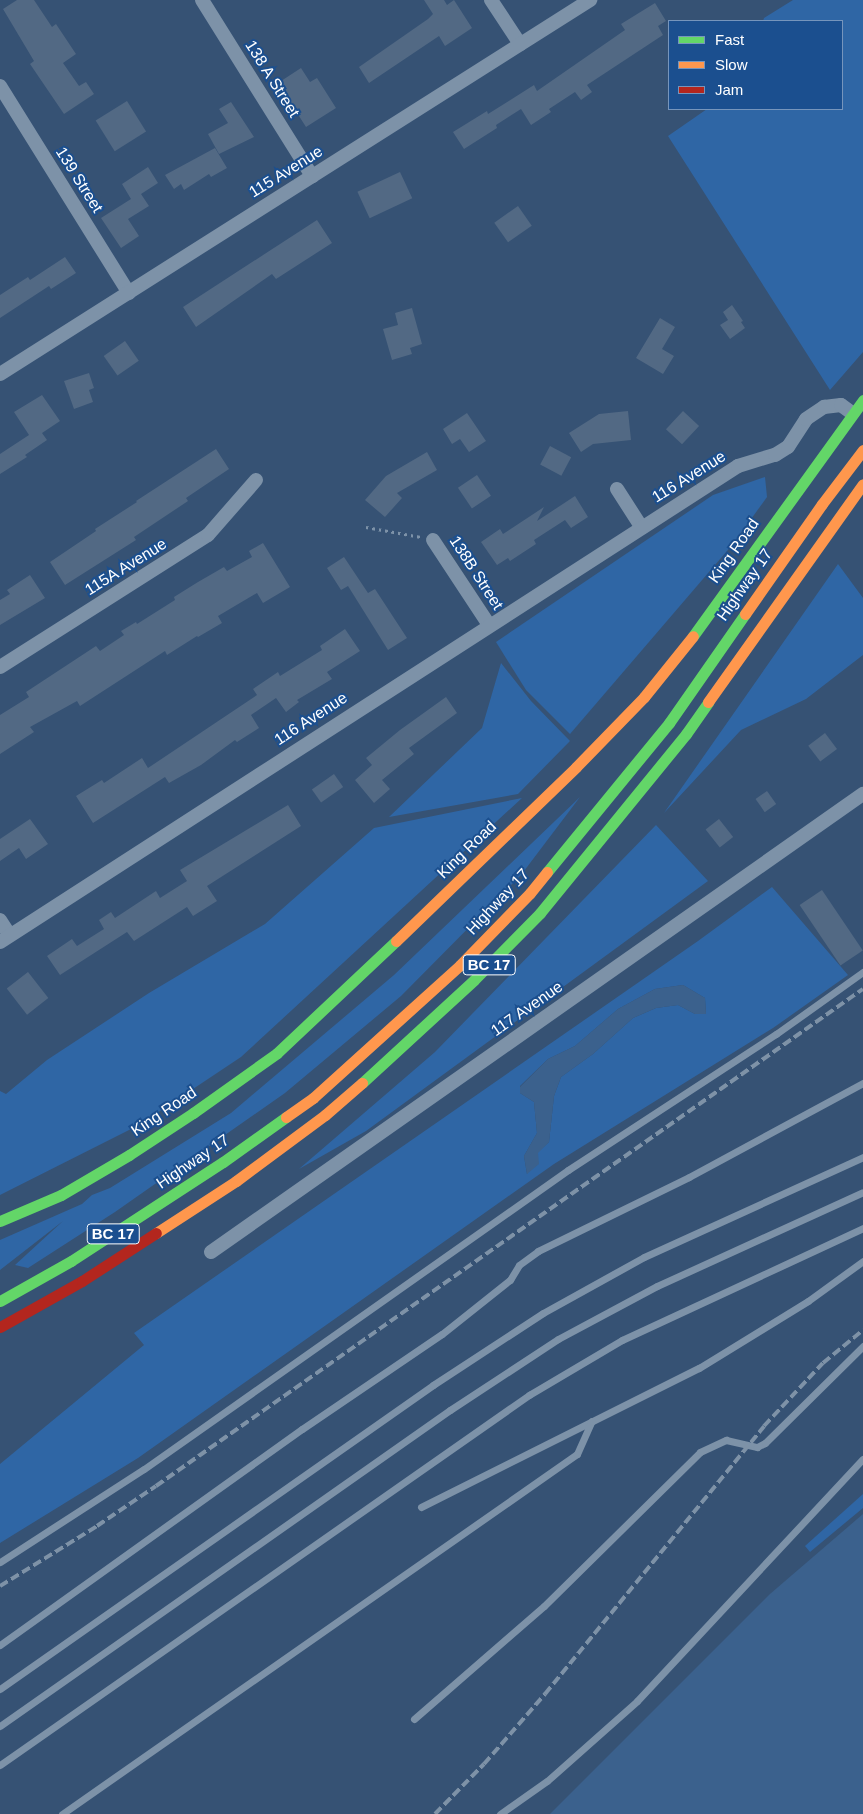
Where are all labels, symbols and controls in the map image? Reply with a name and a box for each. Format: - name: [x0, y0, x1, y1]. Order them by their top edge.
- legend: [668, 20, 843, 110]
- text: Fast: [715, 31, 744, 48]
- street label: 138 A Street: [240, 36, 304, 122]
- text: Slow: [715, 56, 748, 73]
- text: Jam: [715, 81, 743, 98]
- street label: 115 Avenue: [245, 142, 327, 202]
- street label: 139 Street: [51, 144, 107, 216]
- street label: 116 Avenue: [648, 447, 730, 507]
- street label: King Road: [705, 515, 763, 587]
- street label: 138B Street: [445, 532, 507, 614]
- street label: 115A Avenue: [81, 534, 171, 600]
- street label: Highway 17: [713, 545, 777, 625]
- street label: 116 Avenue: [271, 688, 351, 750]
- street label: King Road: [433, 817, 501, 883]
- street label: Highway 17: [462, 865, 534, 939]
- road number: BC 17: [462, 952, 516, 978]
- street label: 117 Avenue: [487, 977, 567, 1041]
- street label: King Road: [128, 1083, 200, 1141]
- street label: Highway 17: [153, 1131, 233, 1193]
- road number: BC 17: [86, 1222, 140, 1246]

